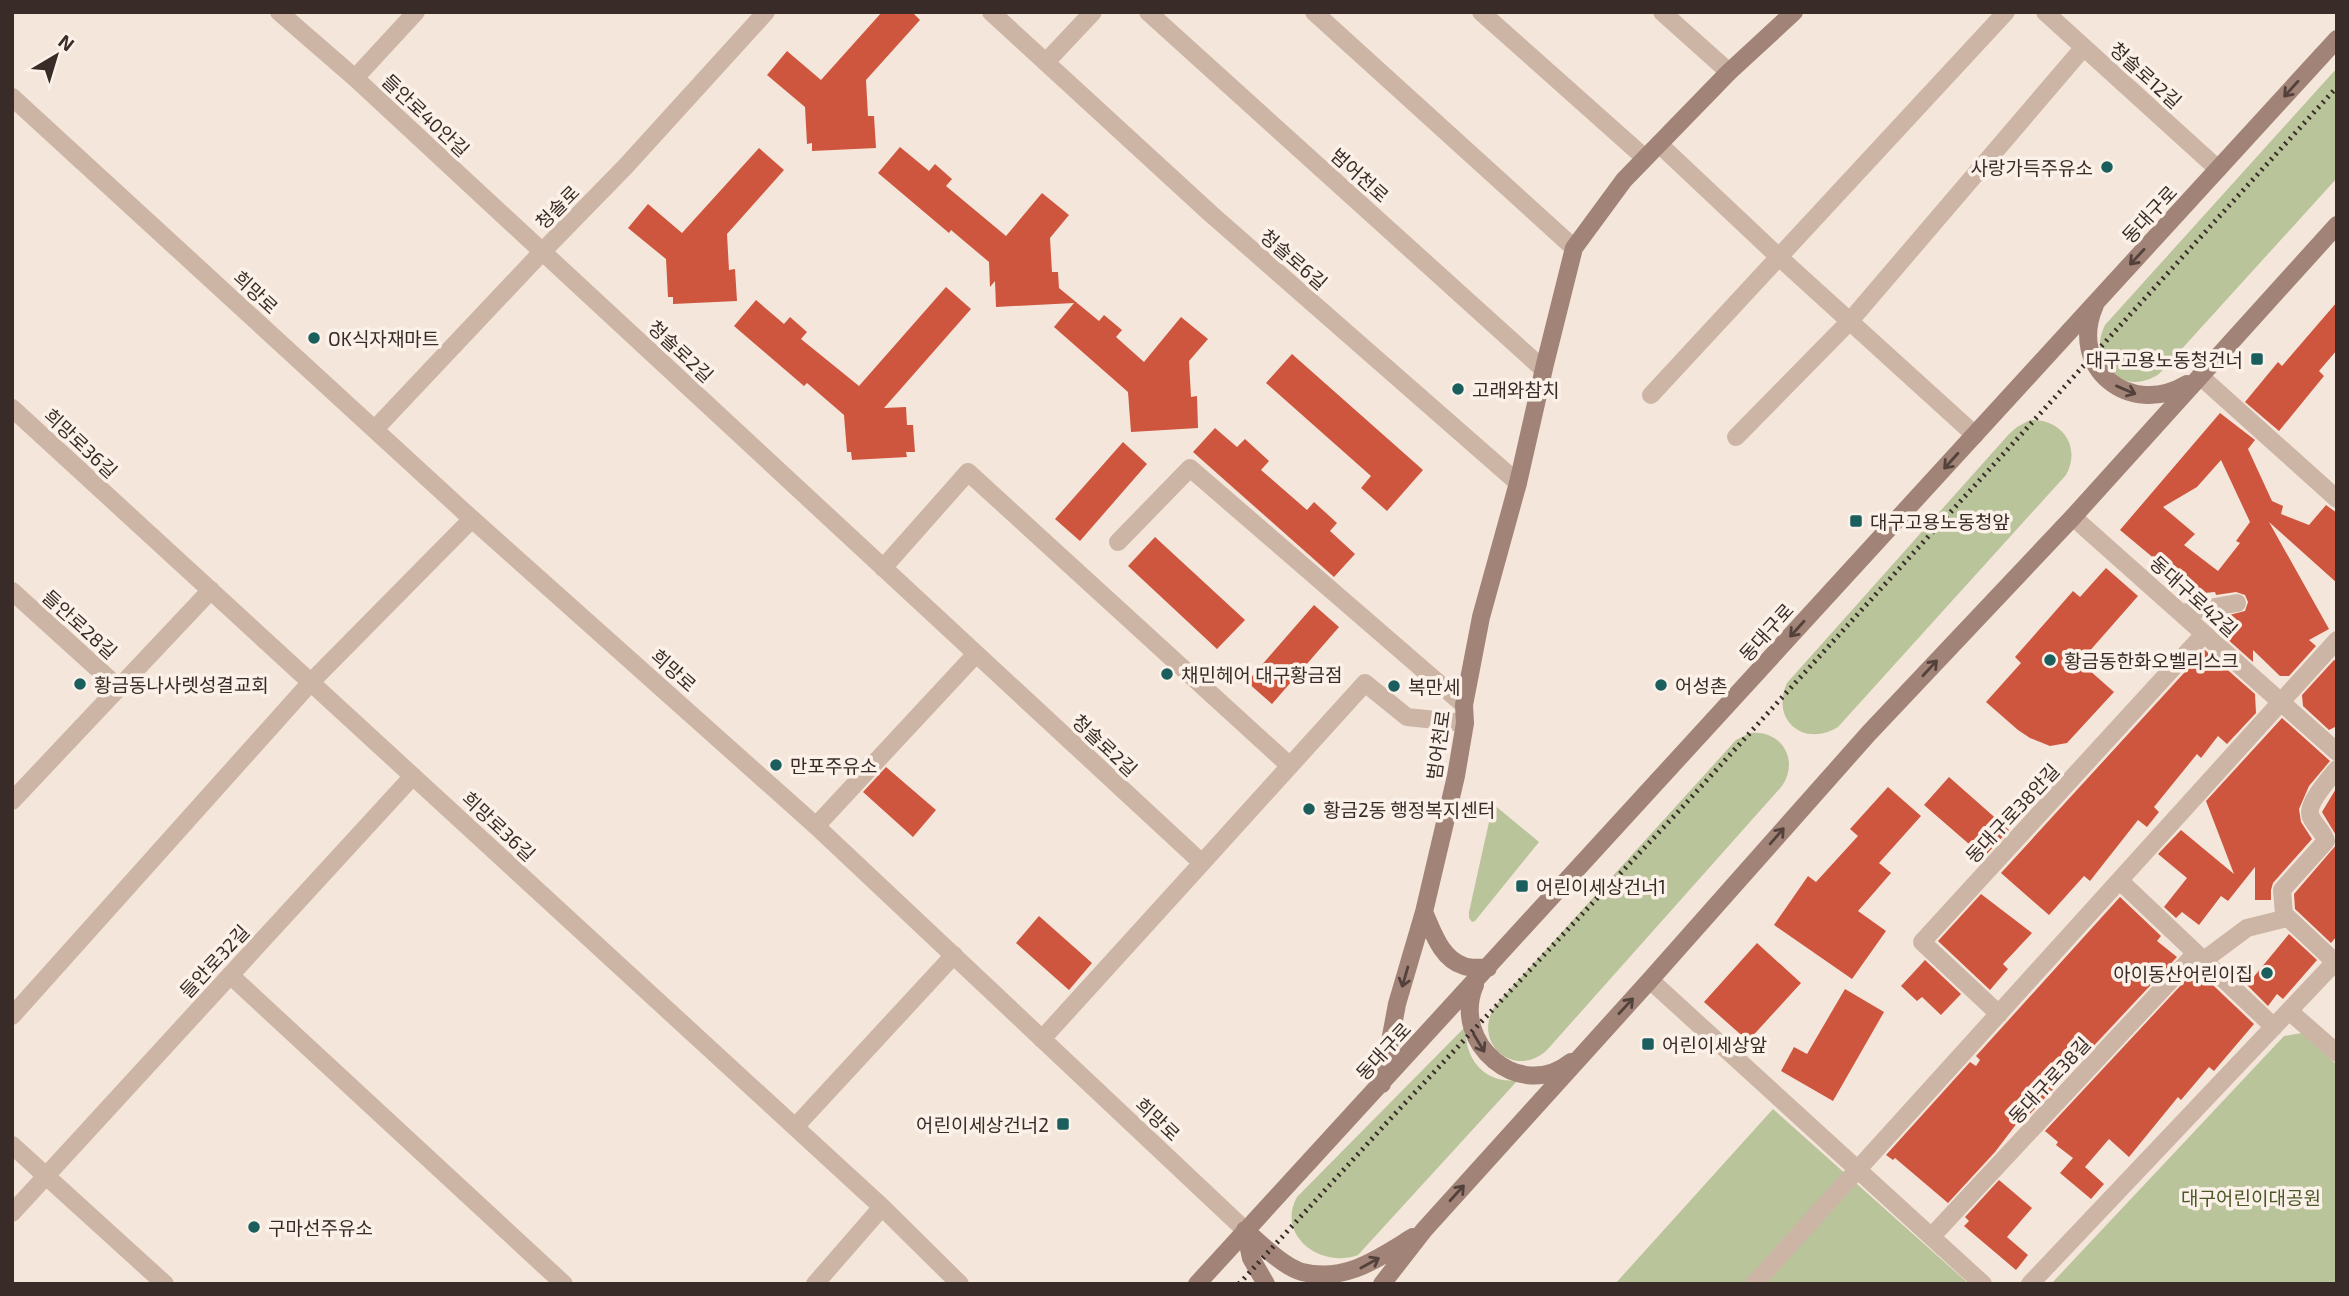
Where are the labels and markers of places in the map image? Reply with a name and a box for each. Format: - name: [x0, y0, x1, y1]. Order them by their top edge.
- place label: 사랑가득주유소: [1971, 156, 2093, 179]
- marker: 사랑가득주유소: [2099, 159, 2115, 175]
- place label: OK식자재마트: [328, 327, 439, 350]
- marker: OK식자재마트: [306, 330, 322, 346]
- place label: 대구고용노동청건너: [2086, 348, 2243, 371]
- marker: 대구고용노동청건너: [2249, 351, 2265, 367]
- place label: 고래와참치: [1472, 378, 1559, 401]
- marker: 고래와참치: [1450, 381, 1466, 397]
- place label: 대구고용노동청앞: [1870, 510, 2010, 533]
- marker: 대구고용노동청앞: [1848, 513, 1864, 529]
- place label: 황금동한화오벨리스크: [2064, 649, 2239, 672]
- marker: 황금동한화오벨리스크: [2042, 652, 2058, 668]
- place label: 채민헤어 대구황금점: [1181, 663, 1343, 686]
- marker: 채민헤어 대구황금점: [1159, 666, 1175, 682]
- place label: 황금동나사렛성결교회: [94, 673, 269, 696]
- place label: 어성촌: [1675, 674, 1727, 697]
- place label: 복만세: [1408, 675, 1460, 698]
- marker: 황금동나사렛성결교회: [72, 676, 88, 692]
- marker: 어성촌: [1653, 677, 1669, 693]
- marker: 복만세: [1386, 678, 1402, 694]
- place label: 만포주유소: [790, 754, 877, 777]
- marker: 만포주유소: [768, 757, 784, 773]
- place label: 황금2동 행정복지센터: [1323, 798, 1495, 821]
- marker: 황금2동 행정복지센터: [1301, 801, 1317, 817]
- place label: 어린이세상건너1: [1536, 875, 1666, 898]
- marker: 어린이세상건너1: [1514, 878, 1530, 894]
- place label: 아이동산어린이집: [2113, 962, 2253, 985]
- marker: 아이동산어린이집: [2259, 965, 2275, 981]
- place label: 어린이세상앞: [1662, 1033, 1767, 1056]
- marker: 어린이세상앞: [1640, 1036, 1656, 1052]
- place label: 어린이세상건너2: [916, 1113, 1049, 1136]
- marker: 어린이세상건너2: [1055, 1116, 1071, 1132]
- place label: 구마선주유소: [268, 1216, 373, 1239]
- marker: 구마선주유소: [246, 1219, 262, 1235]

